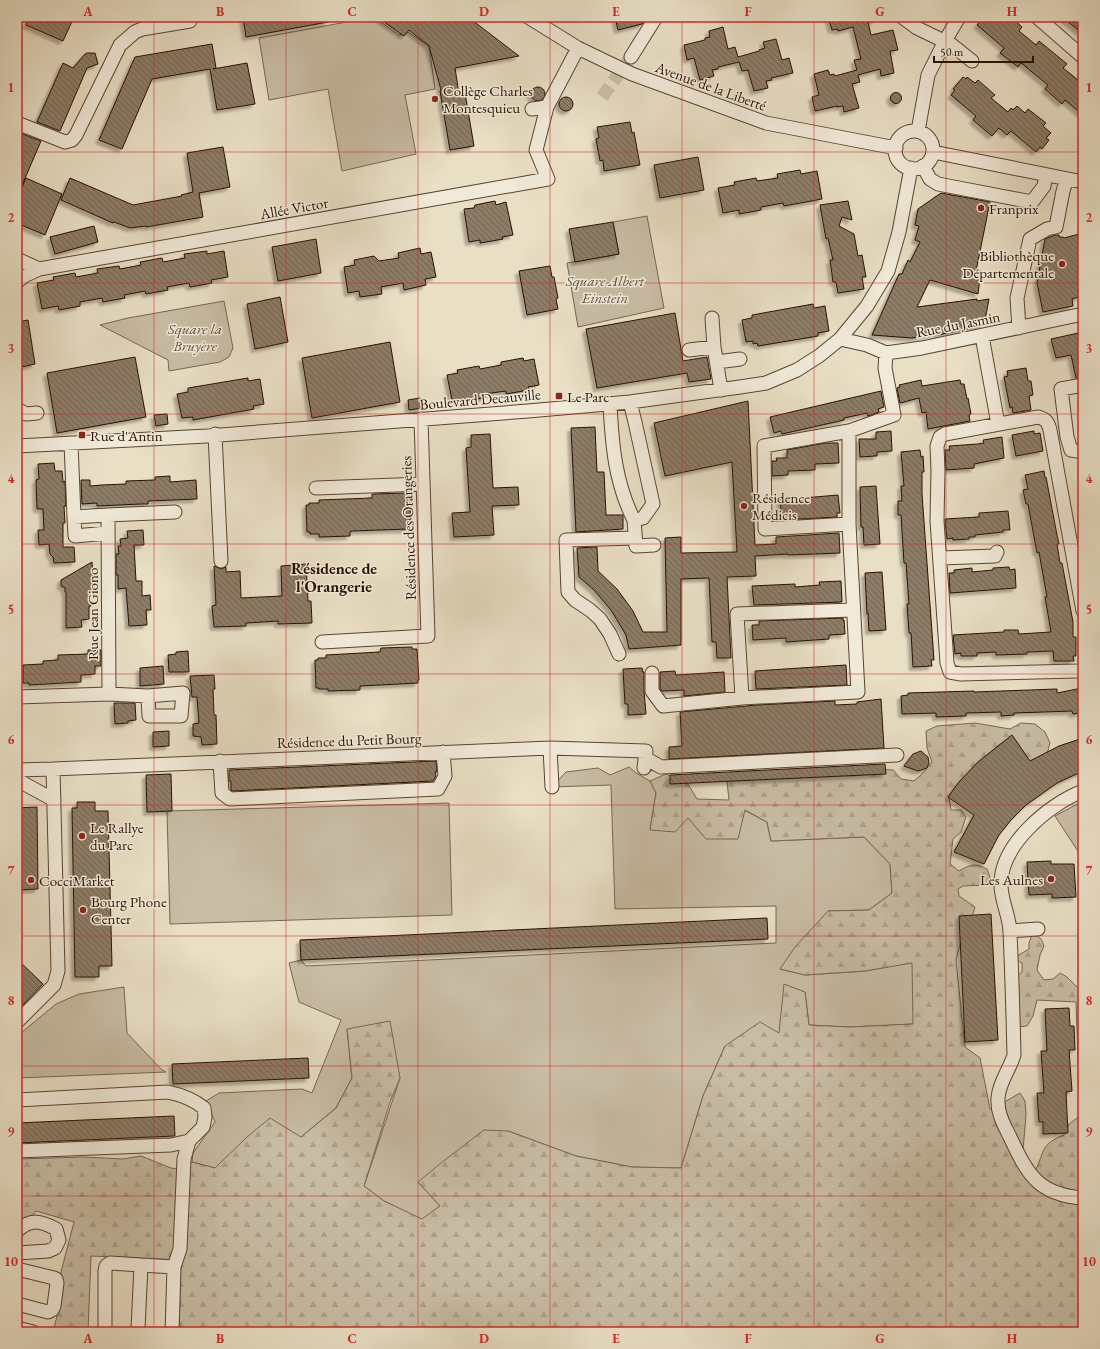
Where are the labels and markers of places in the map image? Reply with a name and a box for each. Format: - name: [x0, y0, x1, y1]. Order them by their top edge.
- place label: Collège Charles Montesquieu: [443, 81, 533, 117]
- marker: Collège Charles Montesquieu: [430, 94, 440, 104]
- place label: Franprix: [989, 199, 1039, 218]
- marker: Franprix: [976, 203, 986, 213]
- place label: Bibliothèque Départementale: [962, 246, 1054, 282]
- marker: Bibliothèque Départementale: [1057, 259, 1067, 269]
- place label: Le Parc: [567, 387, 609, 406]
- marker: Le Parc: [554, 391, 564, 401]
- place label: Rue d'Antin: [90, 426, 163, 445]
- marker: Rue d'Antin: [77, 430, 87, 440]
- place label: Résidence Médicis: [752, 488, 810, 524]
- marker: Résidence Médicis: [739, 501, 749, 511]
- place label: Le Rallye du Parc: [90, 818, 144, 854]
- marker: Le Rallye du Parc: [77, 831, 87, 841]
- place label: Les Aulnes: [980, 870, 1043, 889]
- place label: CocciMarket: [39, 871, 115, 890]
- marker: Les Aulnes: [1046, 874, 1056, 884]
- marker: CocciMarket: [26, 875, 36, 885]
- place label: Bourg Phone Center: [91, 892, 167, 928]
- marker: Bourg Phone Center: [78, 905, 88, 915]

